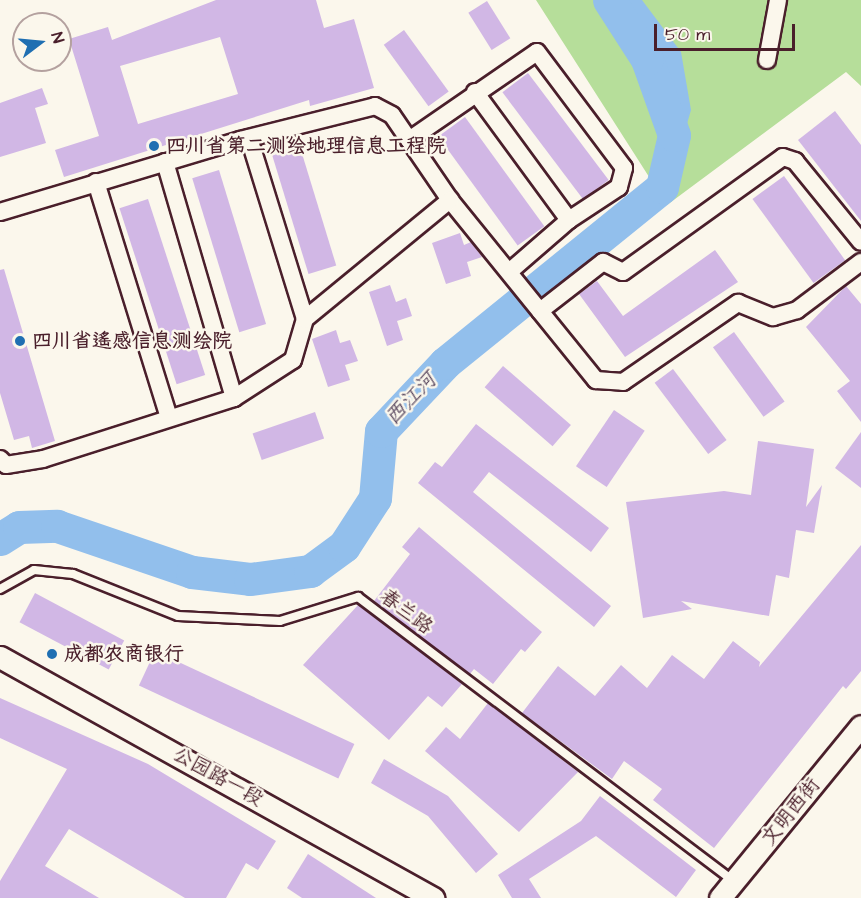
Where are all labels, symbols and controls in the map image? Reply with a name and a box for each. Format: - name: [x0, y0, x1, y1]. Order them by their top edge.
- north arrow: [12, 12, 72, 72]
- scale bar: [657, 12, 798, 50]
- text: 50 m: [665, 22, 710, 47]
- text: N: [45, 30, 69, 45]
- place label: 四川省第二测绘地理信息工程院: [166, 134, 446, 158]
- marker: 四川省第二测绘地理信息工程院: [147, 139, 161, 153]
- place label: 四川省遥感信息测绘院: [32, 329, 232, 353]
- marker: 四川省遥感信息测绘院: [13, 334, 27, 348]
- water label: 西江河: [380, 368, 442, 430]
- street label: 春兰路: [375, 584, 437, 640]
- place label: 成都农商银行: [64, 642, 184, 666]
- marker: 成都农商银行: [45, 647, 59, 661]
- street label: 公园路一段: [168, 742, 268, 812]
- street label: 文明西街: [757, 773, 825, 851]

